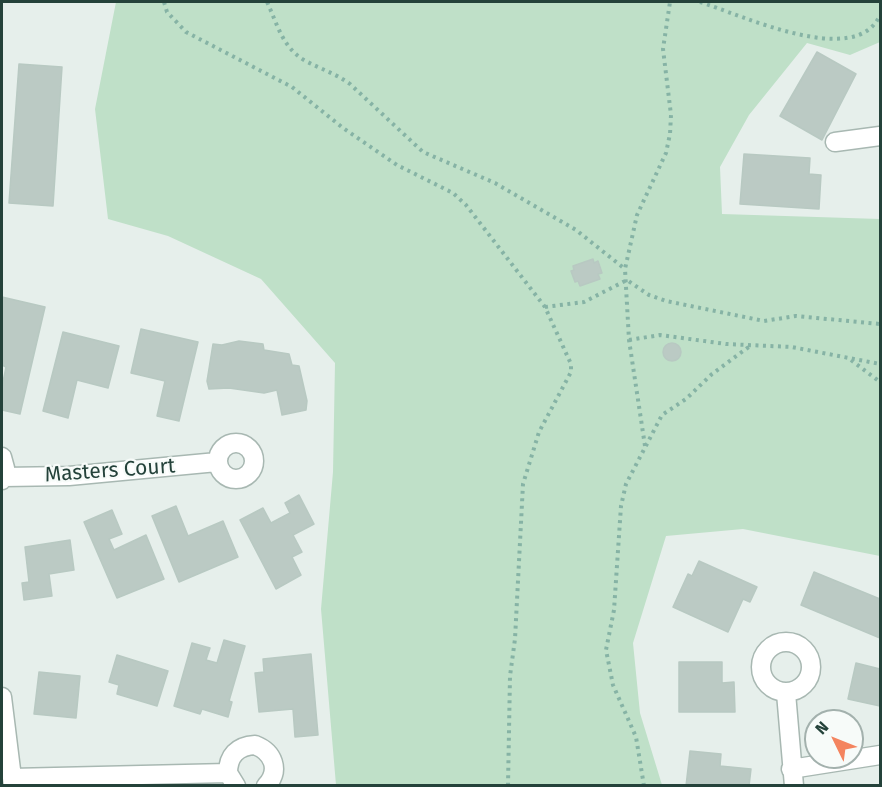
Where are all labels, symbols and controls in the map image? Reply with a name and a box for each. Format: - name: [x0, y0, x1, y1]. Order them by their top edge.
- street label: Masters Court: [44, 454, 176, 488]
- north arrow: [804, 709, 864, 769]
- text: N: [811, 717, 832, 738]

